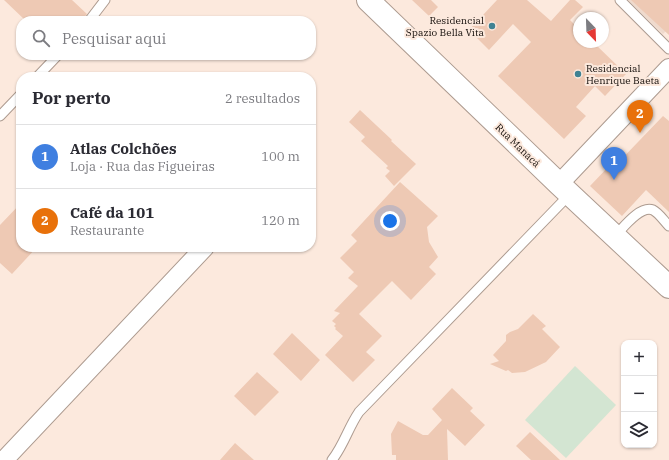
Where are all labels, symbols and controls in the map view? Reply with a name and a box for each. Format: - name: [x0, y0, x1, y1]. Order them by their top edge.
- north arrow: [573, 12, 609, 48]
- place label: Residencial Spazio Bella Vita: [406, 14, 485, 39]
- search box: [16, 16, 316, 60]
- marker: Residencial Spazio Bella Vita: [487, 21, 497, 31]
- icon: search: [30, 27, 52, 49]
- text: Pesquisar aqui: [62, 29, 166, 48]
- place label: Residencial Henrique Baeta: [586, 62, 660, 87]
- marker: Residencial Henrique Baeta: [573, 69, 583, 79]
- text: Por perto: [32, 87, 111, 109]
- text: 2 resultados: [225, 90, 300, 107]
- pin: 2: [627, 100, 653, 133]
- street label: Rua Manacá: [493, 121, 543, 170]
- text: Atlas Colchões: [70, 139, 177, 158]
- pin: 1: [601, 147, 627, 180]
- text: 1: [41, 148, 49, 165]
- text: 100 m: [261, 148, 300, 165]
- text: Loja · Rua das Figueiras: [70, 158, 215, 175]
- text: Café da 101: [70, 203, 154, 222]
- your location: [380, 211, 400, 231]
- text: 2: [41, 212, 49, 229]
- text: 120 m: [261, 212, 300, 229]
- text: Restaurante: [70, 222, 144, 239]
- map controls: [621, 340, 657, 448]
- button: +: [621, 340, 657, 376]
- button: −: [621, 376, 657, 412]
- button: layers: [621, 412, 657, 448]

